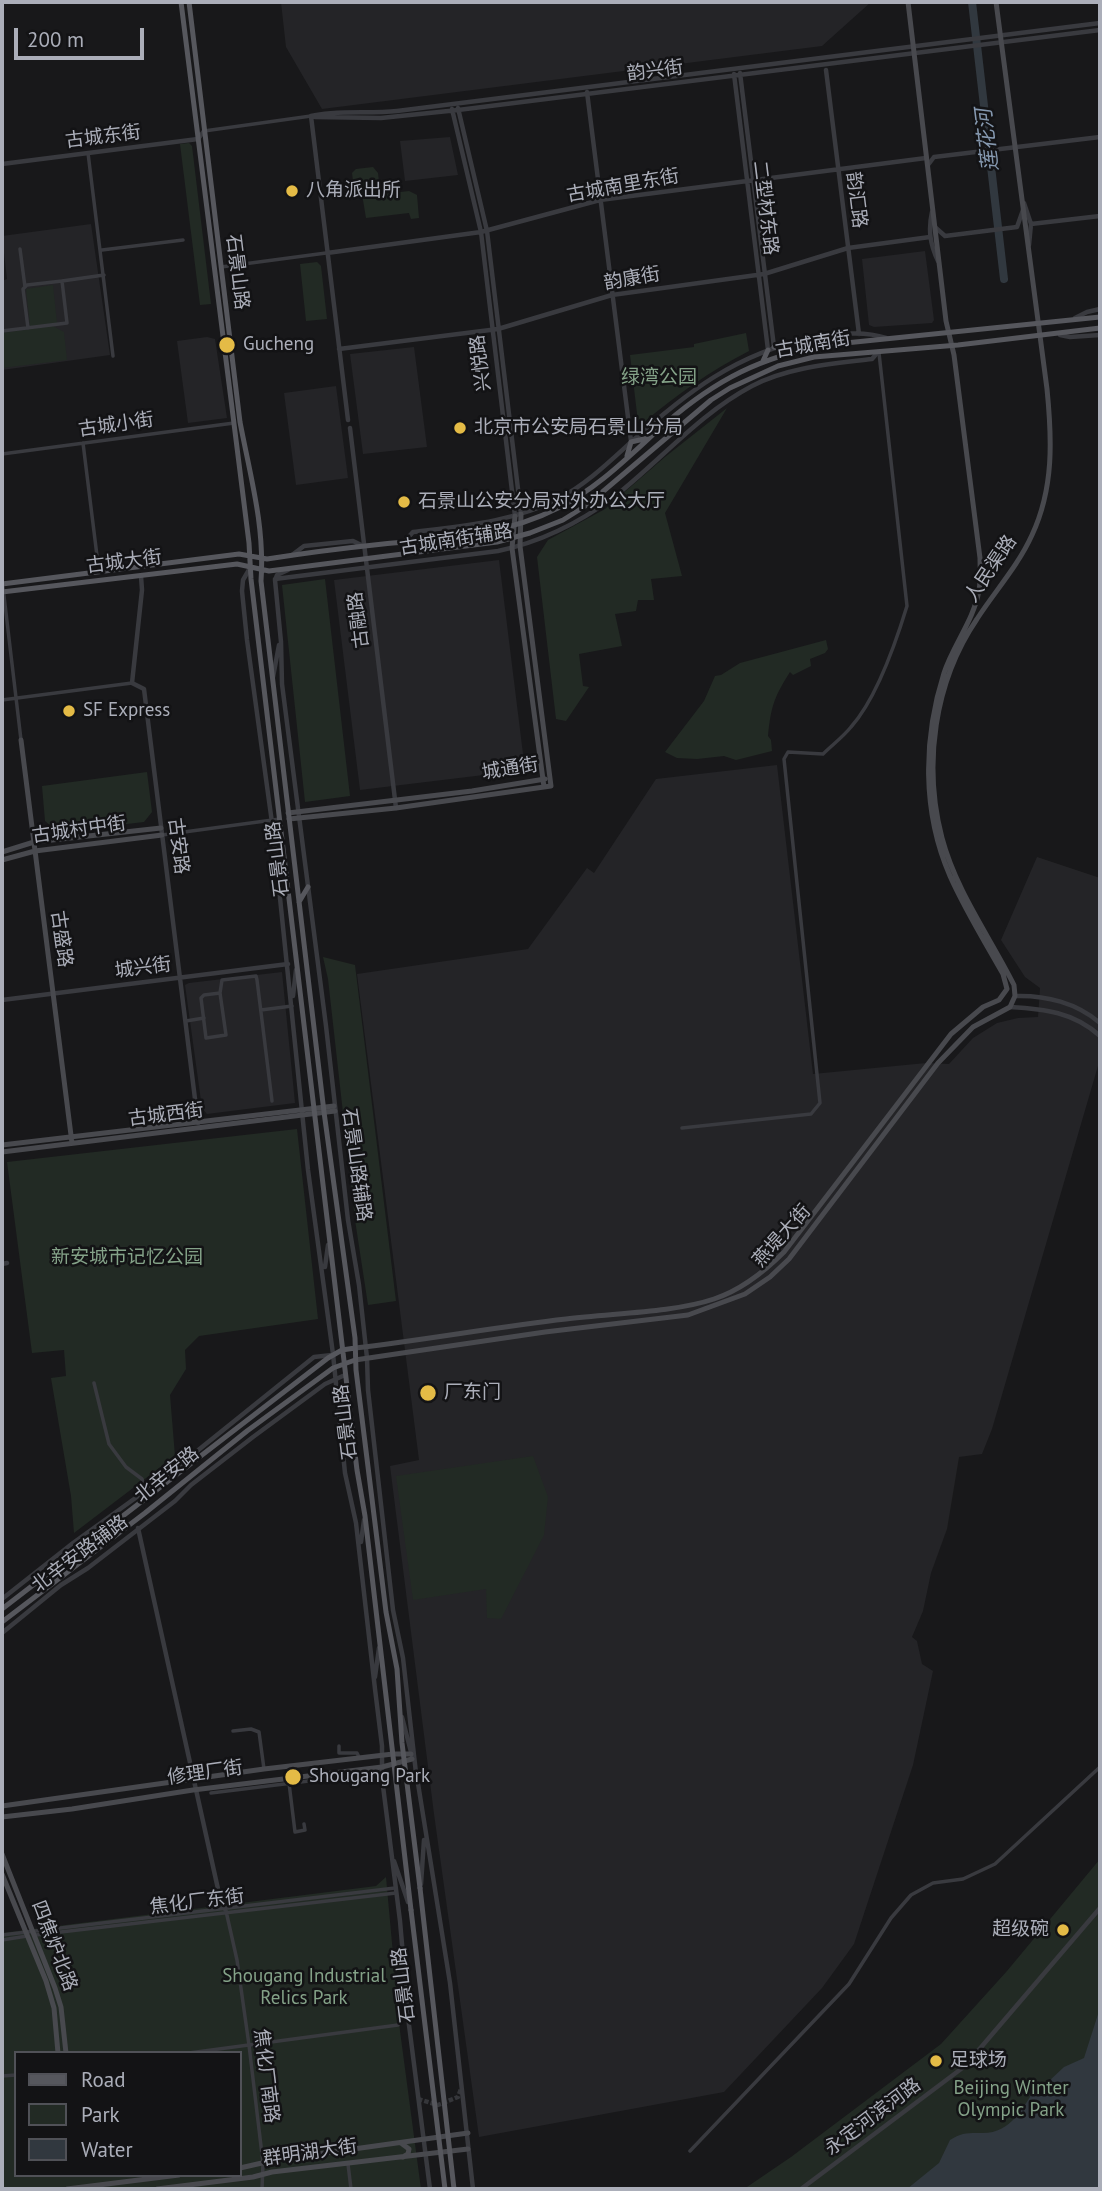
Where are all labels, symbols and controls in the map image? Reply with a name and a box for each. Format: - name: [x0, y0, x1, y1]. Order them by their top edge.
- scale bar: [18, 14, 147, 58]
- text: 200 m: [27, 26, 84, 53]
- street label: 韵兴街: [625, 56, 685, 86]
- water label: 莲花河: [972, 107, 1004, 173]
- street label: 古城东街: [64, 121, 142, 153]
- street label: 二型材东路: [748, 159, 782, 257]
- street label: 古城南里东街: [565, 165, 681, 207]
- street label: 韵汇路: [841, 170, 871, 230]
- place label: 八角派出所: [306, 180, 401, 202]
- marker: 八角派出所: [284, 183, 300, 199]
- street label: 石景山路: [221, 233, 253, 311]
- street label: 韵康街: [602, 263, 662, 295]
- street label: 古城南街: [774, 327, 852, 363]
- street label: 兴悦路: [466, 333, 496, 393]
- place label: Gucheng: [243, 334, 314, 356]
- marker: Gucheng: [217, 335, 237, 355]
- park label: 绿湾公园: [621, 367, 697, 389]
- street label: 古城小街: [77, 408, 155, 442]
- place label: 北京市公安局石景山分局: [474, 417, 683, 439]
- marker: 北京市公安局石景山分局: [452, 420, 468, 436]
- place label: 石景山公安分局对外办公大厅: [418, 491, 665, 513]
- marker: 石景山公安分局对外办公大厅: [396, 494, 412, 510]
- street label: 古城南街辅路: [398, 520, 514, 560]
- street label: 人民渠路: [960, 531, 1022, 607]
- street label: 古城大街: [85, 546, 163, 578]
- street label: 古融路: [344, 590, 374, 650]
- place label: SF Express: [83, 700, 170, 722]
- marker: SF Express: [61, 703, 77, 719]
- street label: 城通街: [480, 753, 540, 785]
- street label: 古城村中街: [30, 812, 128, 848]
- street label: 古安路: [163, 816, 193, 876]
- street label: 石景山路: [262, 820, 294, 898]
- street label: 古盛路: [46, 909, 76, 969]
- street label: 城兴街: [113, 953, 173, 983]
- street label: 古城西街: [127, 1099, 205, 1131]
- street label: 石景山路辅路: [337, 1107, 375, 1223]
- street label: 燕堤大街: [748, 1200, 816, 1272]
- park label: 新安城市记忆公园: [51, 1247, 203, 1269]
- place label: 厂东门: [444, 1382, 501, 1404]
- street label: 石景山路: [330, 1383, 362, 1461]
- marker: 厂东门: [418, 1383, 438, 1403]
- street label: 北辛安路: [130, 1442, 204, 1508]
- street label: 北辛安路辅路: [28, 1511, 132, 1597]
- street label: 修理厂街: [166, 1756, 244, 1790]
- place label: Shougang Park: [309, 1766, 430, 1788]
- marker: Shougang Park: [283, 1767, 303, 1787]
- street label: 焦化厂东街: [148, 1885, 246, 1919]
- street label: 四焦炉北路: [26, 1898, 82, 1994]
- place label: 超级碗: [992, 1919, 1049, 1941]
- marker: 超级碗: [1055, 1922, 1071, 1938]
- street label: 石景山路: [388, 1946, 420, 2024]
- park label: Shougang Industrial Relics Park: [222, 1966, 386, 2010]
- street label: 焦化厂南路: [249, 2027, 283, 2125]
- place label: 足球场: [950, 2050, 1007, 2072]
- legend: [14, 2051, 242, 2177]
- marker: 足球场: [928, 2053, 944, 2069]
- text: Road: [81, 2066, 125, 2093]
- street label: 永定河滨河路: [821, 2074, 925, 2160]
- park label: Beijing Winter Olympic Park: [953, 2078, 1069, 2122]
- text: Park: [81, 2101, 120, 2128]
- street label: 群明湖大街: [261, 2135, 359, 2171]
- text: Water: [81, 2136, 133, 2163]

